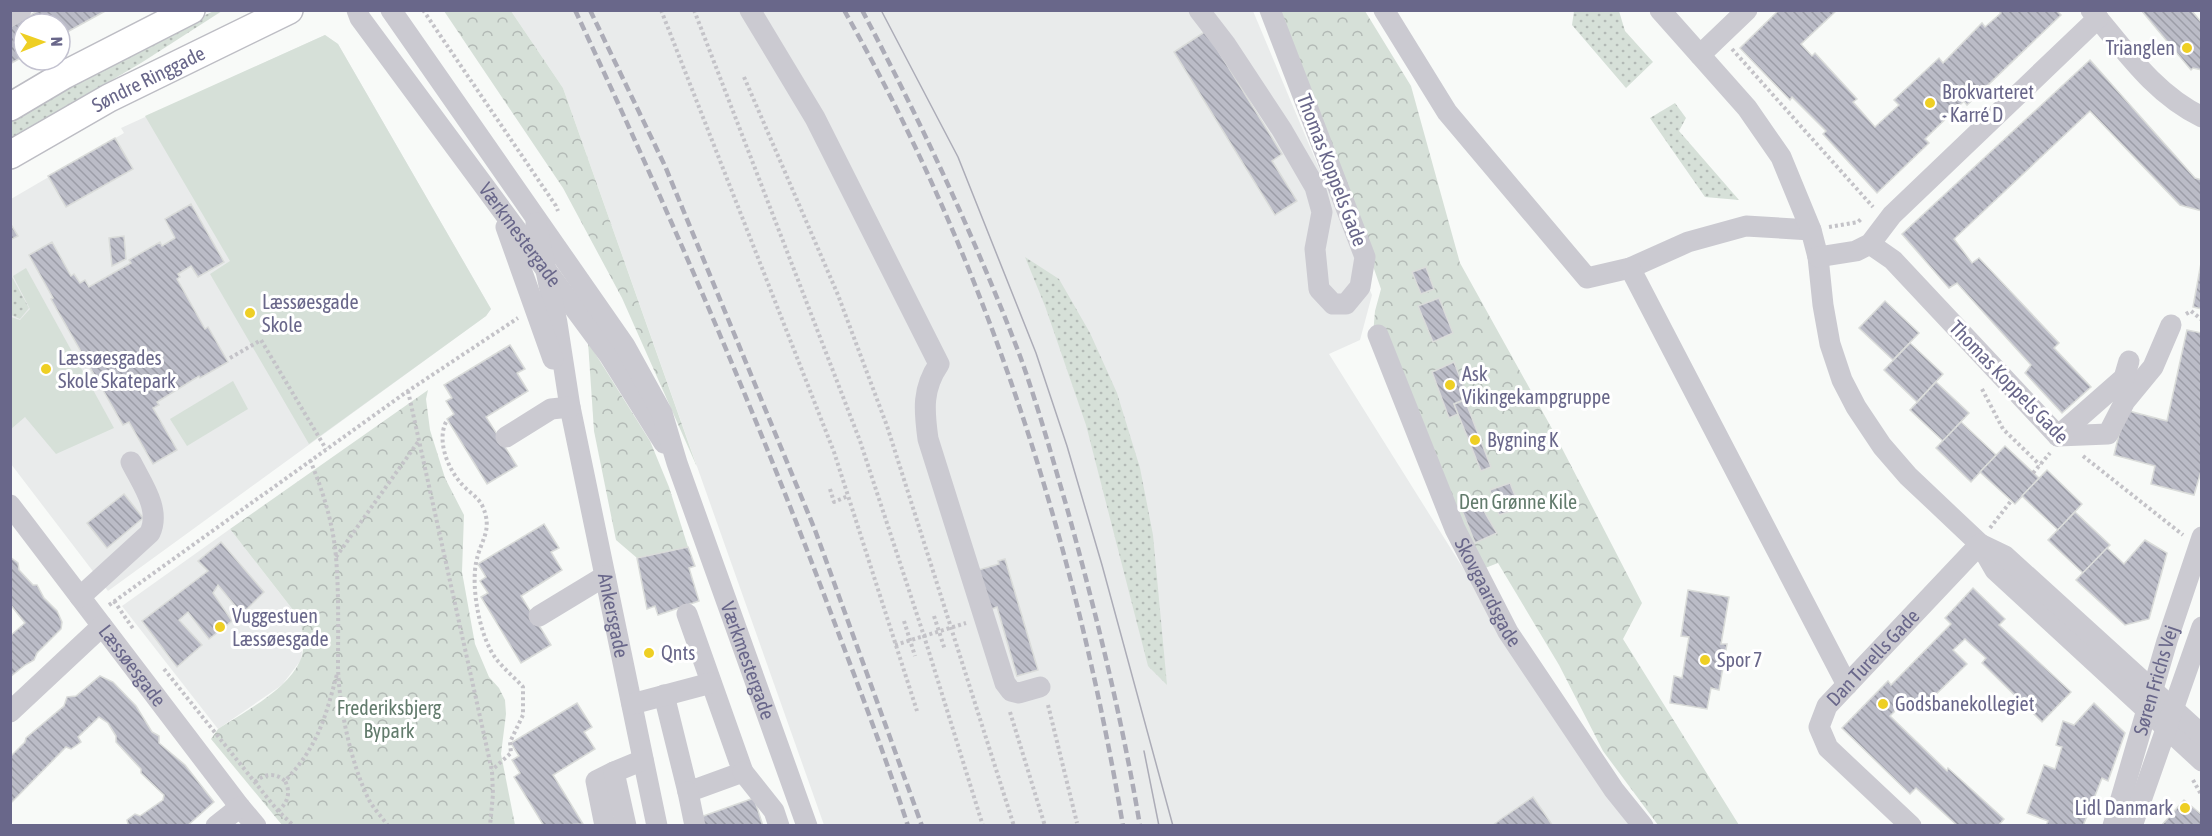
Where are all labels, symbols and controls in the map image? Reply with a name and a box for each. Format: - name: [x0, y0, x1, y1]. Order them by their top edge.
- north arrow: [12, 12, 72, 72]
- place label: Trianglen: [2105, 36, 2175, 59]
- text: N: [48, 37, 66, 47]
- street label: Søndre Ringgade: [87, 41, 209, 116]
- marker: Trianglen: [2180, 41, 2194, 55]
- place label: Brokvarteret - Karré D: [1942, 80, 2034, 126]
- street label: Thomas Koppels Gade: [1293, 90, 1372, 249]
- marker: Brokvarteret - Karré D: [1923, 96, 1937, 110]
- street label: Værkmestergade: [475, 178, 566, 291]
- place label: Læssøesgade Skole: [262, 290, 358, 336]
- marker: Læssøesgade Skole: [243, 306, 257, 320]
- street label: Thomas Koppels Gade: [1945, 316, 2074, 448]
- place label: Læssøesgades Skole Skatepark: [58, 346, 176, 392]
- marker: Læssøesgades Skole Skatepark: [39, 362, 53, 376]
- place label: Ask Vikingekampgruppe: [1462, 362, 1610, 408]
- marker: Ask Vikingekampgruppe: [1443, 378, 1457, 392]
- place label: Bygning K: [1487, 428, 1559, 451]
- marker: Bygning K: [1468, 433, 1482, 447]
- park label: Den Grønne Kile: [1459, 490, 1577, 513]
- street label: Skovgaardsgade: [1450, 534, 1526, 651]
- street label: Ankersgade: [594, 571, 634, 660]
- street label: Værkmestergade: [717, 598, 780, 722]
- place label: Vuggestuen Læssøesgade: [232, 604, 328, 650]
- street label: Dan Turells Gade: [1821, 604, 1924, 710]
- street label: Læssøesgade: [94, 620, 171, 711]
- marker: Vuggestuen Læssøesgade: [213, 620, 227, 634]
- street label: Søren Frichs Vej: [2128, 622, 2183, 738]
- place label: Qnts: [661, 641, 695, 664]
- marker: Qnts: [642, 646, 656, 660]
- place label: Spor 7: [1717, 648, 1762, 671]
- marker: Spor 7: [1698, 653, 1712, 667]
- place label: Godsbanekollegiet: [1895, 692, 2035, 715]
- park label: Frederiksbjerg Bypark: [337, 696, 442, 742]
- marker: Godsbanekollegiet: [1876, 697, 1890, 711]
- place label: Lidl Danmark: [2075, 796, 2173, 819]
- marker: Lidl Danmark: [2178, 801, 2192, 815]

